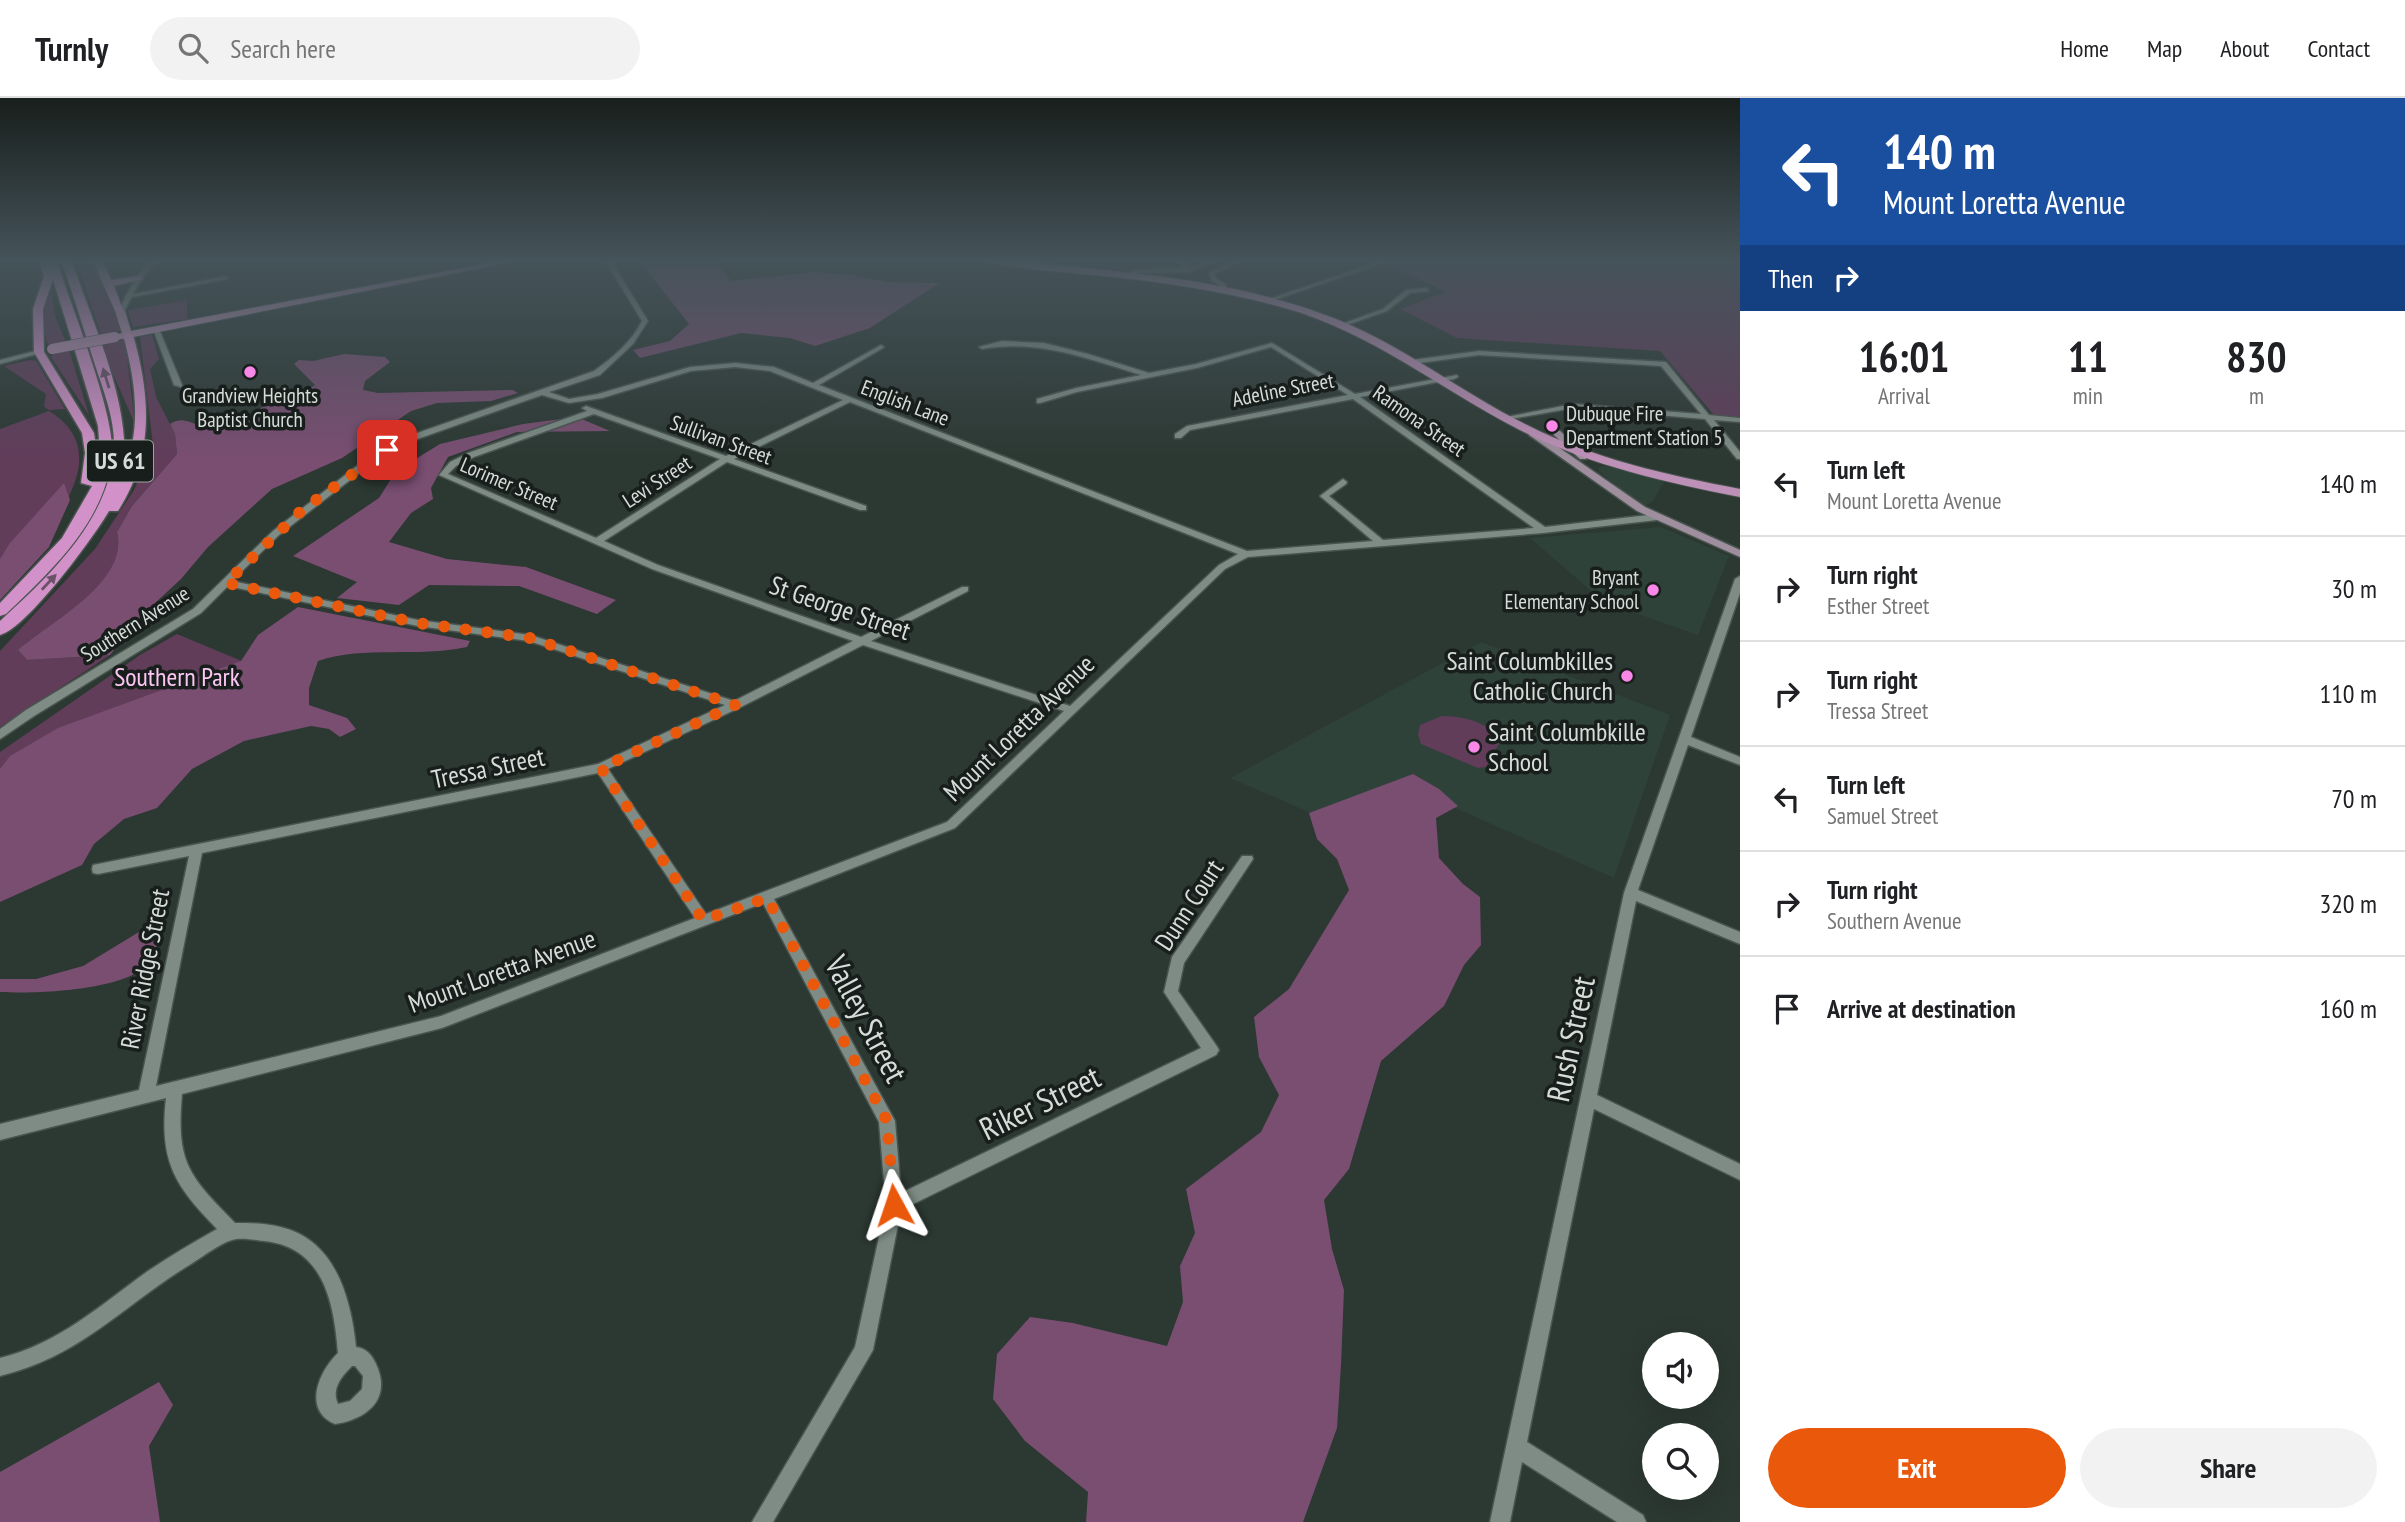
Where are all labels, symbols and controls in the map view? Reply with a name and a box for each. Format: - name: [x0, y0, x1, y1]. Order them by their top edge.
- search box: [150, 17, 640, 80]
- text: Turnly: [35, 27, 108, 70]
- icon: search: [174, 29, 212, 67]
- text: Search here: [230, 32, 336, 65]
- text: Home: [2060, 33, 2109, 64]
- text: Map: [2147, 33, 2182, 64]
- text: About: [2220, 33, 2269, 64]
- text: Contact: [2307, 33, 2370, 64]
- text: 140 m: [1883, 119, 1996, 183]
- icon: left: [1768, 126, 1859, 217]
- text: Mount Loretta Avenue: [1883, 181, 2126, 223]
- icon: right: [1827, 259, 1865, 297]
- text: Then: [1768, 262, 1813, 295]
- text: 16:01: [1858, 329, 1949, 384]
- text: 11: [2068, 329, 2108, 384]
- text: 830: [2226, 329, 2287, 384]
- marker: Grandview Heights Baptist Church: [242, 364, 258, 380]
- street label: Adeline Street: [1230, 366, 1336, 413]
- one-way arrow: [100, 367, 110, 388]
- street label: English Lane: [857, 373, 953, 432]
- street label: Ramona Street: [1368, 379, 1471, 462]
- text: Arrival: [1878, 381, 1930, 410]
- text: min: [2073, 381, 2103, 410]
- text: m: [2249, 381, 2264, 410]
- place label: Grandview Heights Baptist Church: [182, 382, 318, 433]
- place label: Dubuque Fire Department Station 5: [1566, 400, 1723, 451]
- street label: Sullivan Street: [667, 409, 776, 470]
- marker: Dubuque Fire Department Station 5: [1544, 418, 1560, 434]
- pin: [357, 420, 417, 480]
- icon: arrive: [368, 431, 406, 469]
- road number: US 61: [87, 440, 153, 482]
- street label: Levi Street: [617, 449, 696, 514]
- street label: Lorimer Street: [456, 451, 562, 516]
- text: Turn left: [1827, 453, 1905, 486]
- icon: left: [1768, 465, 1806, 503]
- text: 140 m: [2319, 467, 2377, 500]
- text: Mount Loretta Avenue: [1827, 486, 2001, 515]
- text: Turn right: [1827, 558, 1918, 591]
- place label: Bryant Elementary School: [1504, 564, 1639, 615]
- street label: St George Street: [765, 568, 915, 647]
- icon: right: [1768, 570, 1806, 608]
- text: 30 m: [2331, 572, 2377, 605]
- one-way arrow: [41, 573, 57, 591]
- street label: Southern Avenue: [75, 580, 194, 668]
- marker: Bryant Elementary School: [1645, 582, 1661, 598]
- text: Esther Street: [1827, 591, 1929, 620]
- place label: Saint Columbkilles Catholic Church: [1446, 644, 1613, 707]
- street label: Mount Loretta Avenue: [936, 647, 1101, 808]
- park label: Southern Park: [114, 660, 240, 693]
- text: Turn right: [1827, 663, 1918, 696]
- marker: Saint Columbkilles Catholic Church: [1619, 668, 1635, 684]
- icon: right: [1768, 675, 1806, 713]
- text: 110 m: [2319, 677, 2377, 710]
- text: Tressa Street: [1827, 696, 1928, 725]
- place label: Saint Columbkille School: [1488, 715, 1646, 778]
- street label: Tressa Street: [428, 739, 547, 796]
- marker: Saint Columbkille School: [1466, 739, 1482, 755]
- text: Turn left: [1827, 768, 1905, 801]
- icon: left: [1768, 780, 1806, 818]
- text: 70 m: [2331, 782, 2377, 815]
- text: Samuel Street: [1827, 801, 1938, 830]
- street label: Dunn Court: [1147, 853, 1230, 956]
- text: Turn right: [1827, 873, 1918, 906]
- icon: right: [1768, 885, 1806, 923]
- street label: River Ridge Street: [113, 886, 176, 1052]
- text: 320 m: [2319, 887, 2377, 920]
- text: Southern Avenue: [1827, 906, 1962, 935]
- street label: Mount Loretta Avenue: [404, 921, 600, 1020]
- street label: Valley Street: [815, 947, 918, 1089]
- street label: Rush Street: [1536, 972, 1604, 1105]
- icon: arrive: [1768, 990, 1806, 1028]
- text: Arrive at destination: [1827, 992, 2016, 1025]
- text: 160 m: [2319, 992, 2377, 1025]
- street label: Riker Street: [972, 1055, 1107, 1149]
- position arrow: [857, 1168, 931, 1242]
- map controls: [1642, 1332, 1719, 1500]
- button: sound: [1642, 1332, 1719, 1409]
- button: search: [1642, 1423, 1719, 1500]
- button: Exit: [1768, 1428, 2066, 1508]
- button: Share: [2080, 1428, 2377, 1508]

